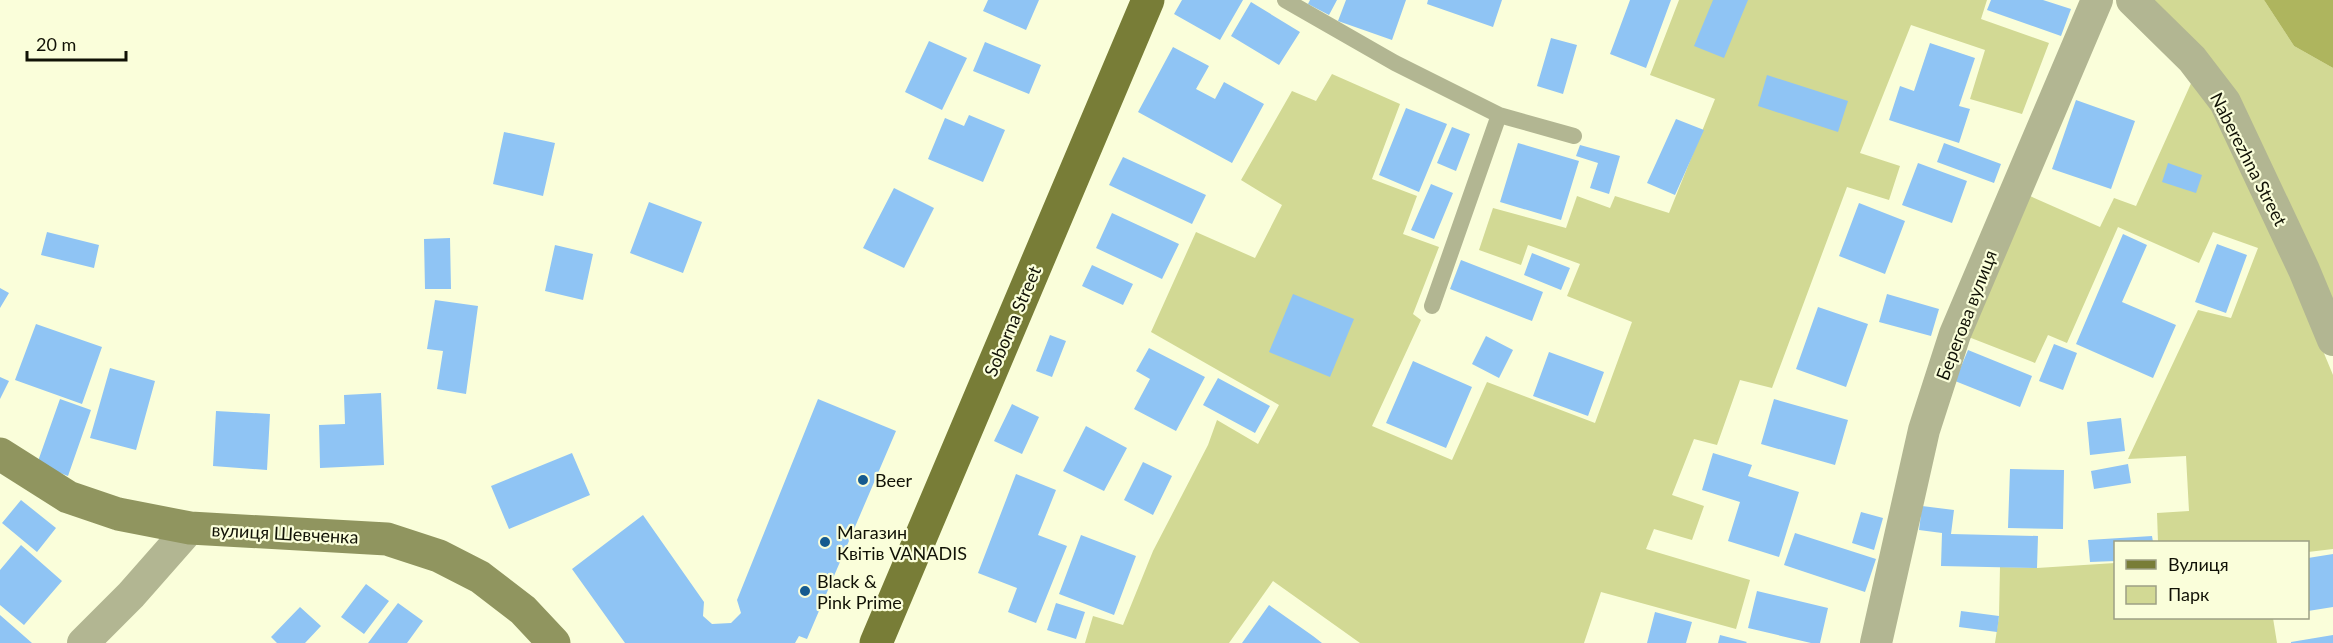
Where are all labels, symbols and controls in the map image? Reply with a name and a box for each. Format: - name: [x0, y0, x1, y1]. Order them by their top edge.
- scale bar: [27, 24, 126, 62]
- text: 20 m: [36, 33, 76, 55]
- street label: Naberezhna Street: [2206, 89, 2292, 230]
- street label: Берегова вулиця: [1931, 247, 2001, 383]
- street label: Soborna Street: [979, 262, 1045, 379]
- place label: Beer: [875, 469, 913, 491]
- marker: Beer: [856, 473, 870, 487]
- street label: вулиця Шевченка: [211, 518, 359, 548]
- place label: Магазин Квітів VANADIS: [837, 521, 967, 564]
- marker: Магазин Квітів VANADIS: [818, 535, 832, 549]
- legend: [2114, 541, 2309, 619]
- text: Вулиця: [2168, 553, 2229, 575]
- place label: Black & Pink Prime: [817, 570, 902, 613]
- text: Парк: [2168, 583, 2210, 605]
- marker: Black & Pink Prime: [798, 584, 812, 598]

